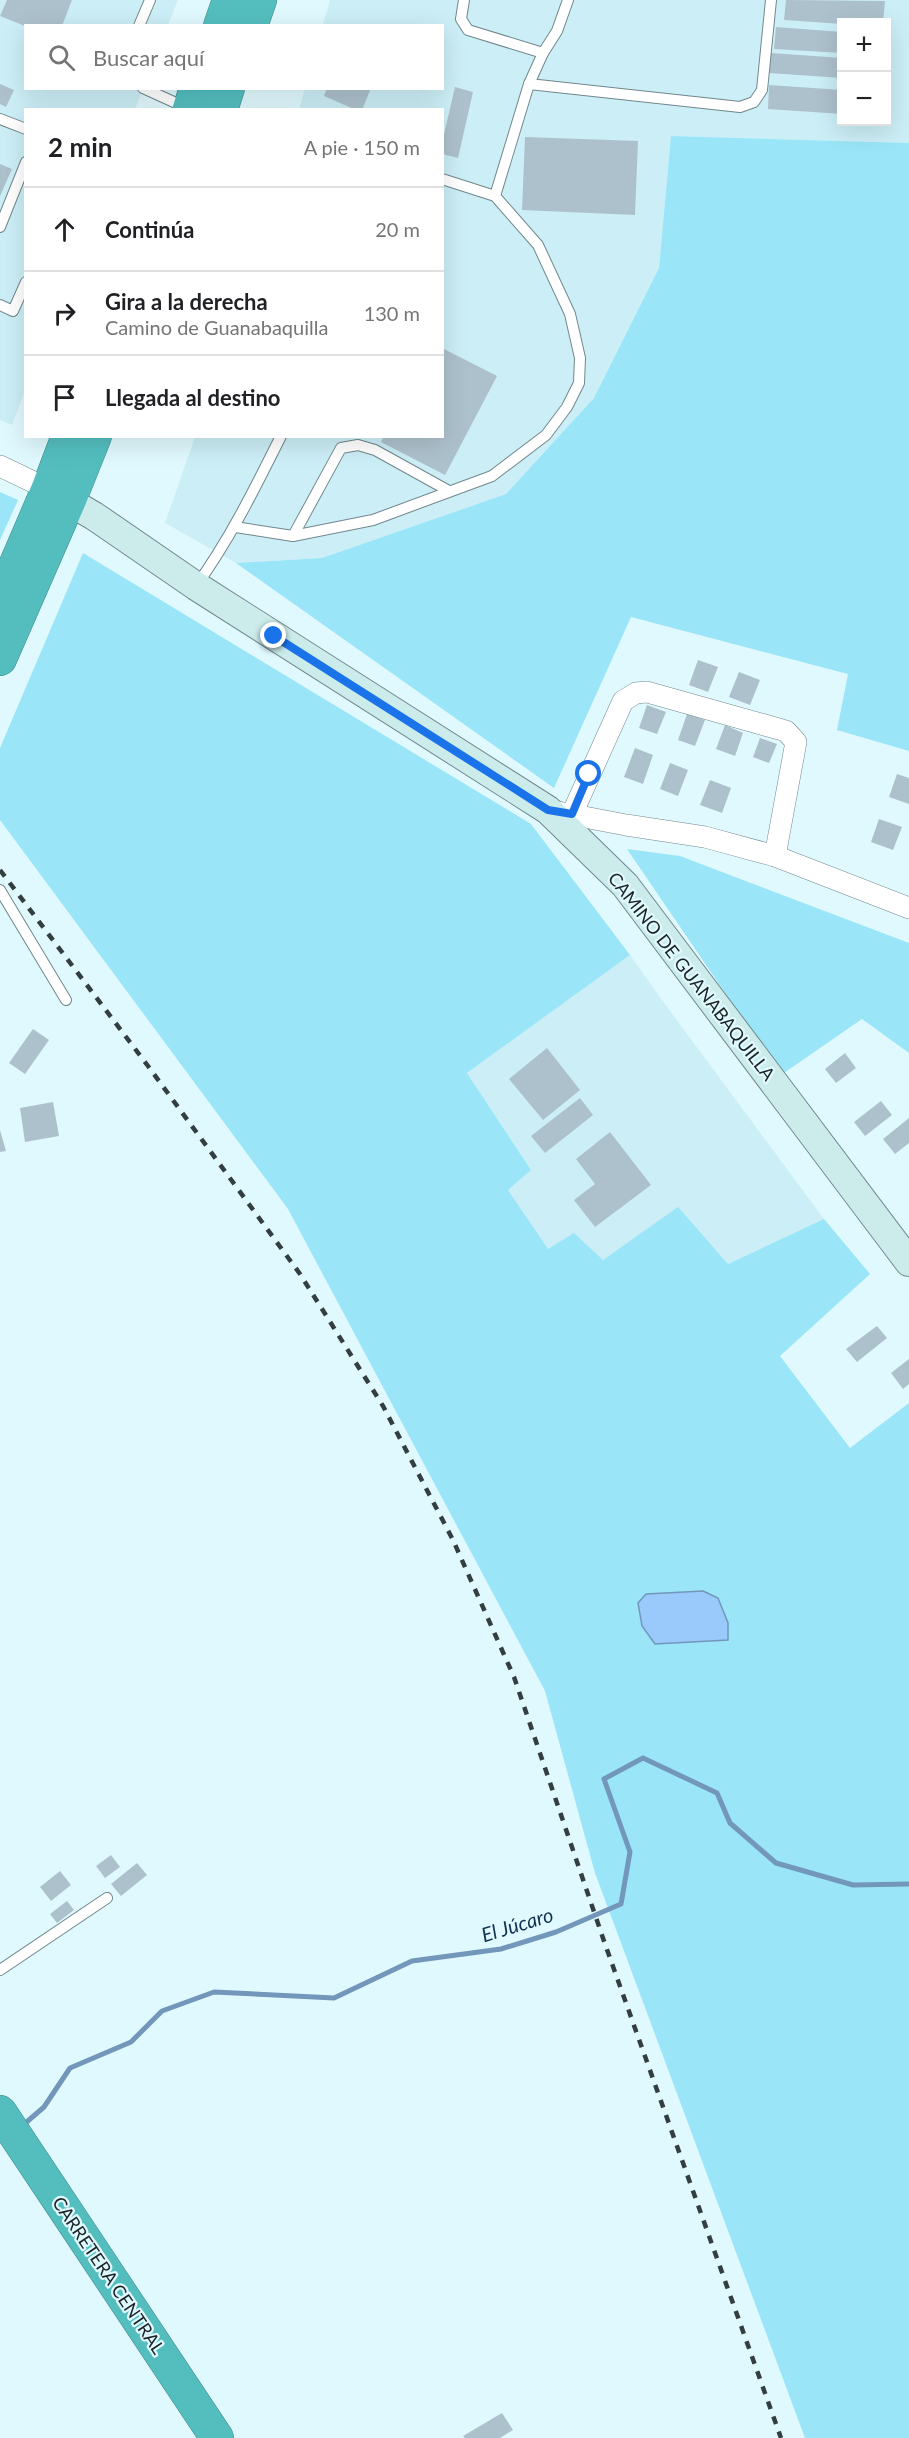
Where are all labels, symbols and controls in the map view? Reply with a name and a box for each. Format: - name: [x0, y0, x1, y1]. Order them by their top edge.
- map controls: [837, 18, 891, 126]
- button: +: [837, 18, 891, 72]
- search box: [24, 24, 444, 90]
- icon: search: [45, 41, 78, 74]
- text: Buscar aquí: [93, 44, 204, 71]
- button: −: [837, 72, 891, 126]
- text: 2 min: [48, 131, 112, 163]
- text: A pie · 150 m: [304, 135, 420, 159]
- icon: ahead: [48, 213, 81, 246]
- text: Continúa: [105, 216, 194, 243]
- text: 20 m: [375, 217, 420, 241]
- text: Gira a la derecha: [105, 288, 268, 315]
- icon: right: [48, 297, 81, 330]
- text: 130 m: [364, 301, 420, 325]
- text: Camino de Guanabaquilla: [105, 315, 328, 339]
- icon: arrive: [48, 381, 81, 414]
- text: Llegada al destino: [105, 384, 281, 411]
- route end: [260, 622, 286, 648]
- route start: [575, 760, 601, 786]
- street label: CAMINO DE GUANABAQUILLA: [604, 867, 781, 1085]
- water label: El Júcaro: [478, 1902, 556, 1946]
- street label: CARRETERA CENTRAL: [48, 2192, 170, 2358]

